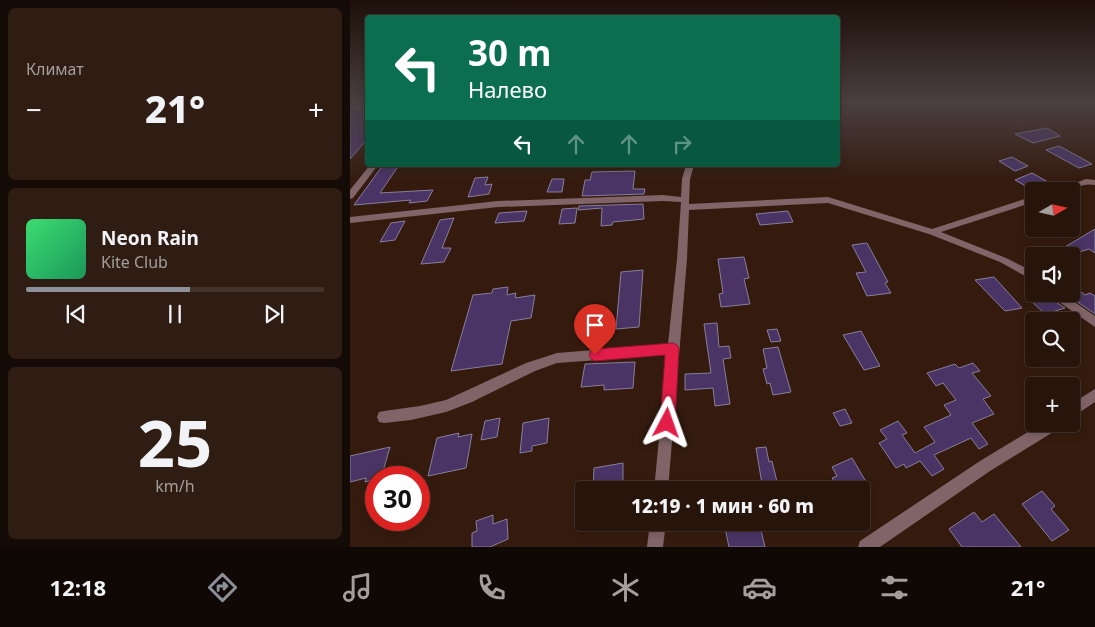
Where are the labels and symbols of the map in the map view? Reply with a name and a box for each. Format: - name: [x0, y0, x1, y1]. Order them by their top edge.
- north arrow: [1025, 182, 1080, 238]
- pin: [574, 304, 616, 355]
- position arrow: [640, 396, 692, 448]
- speed limit sign: 30: [365, 466, 430, 531]

